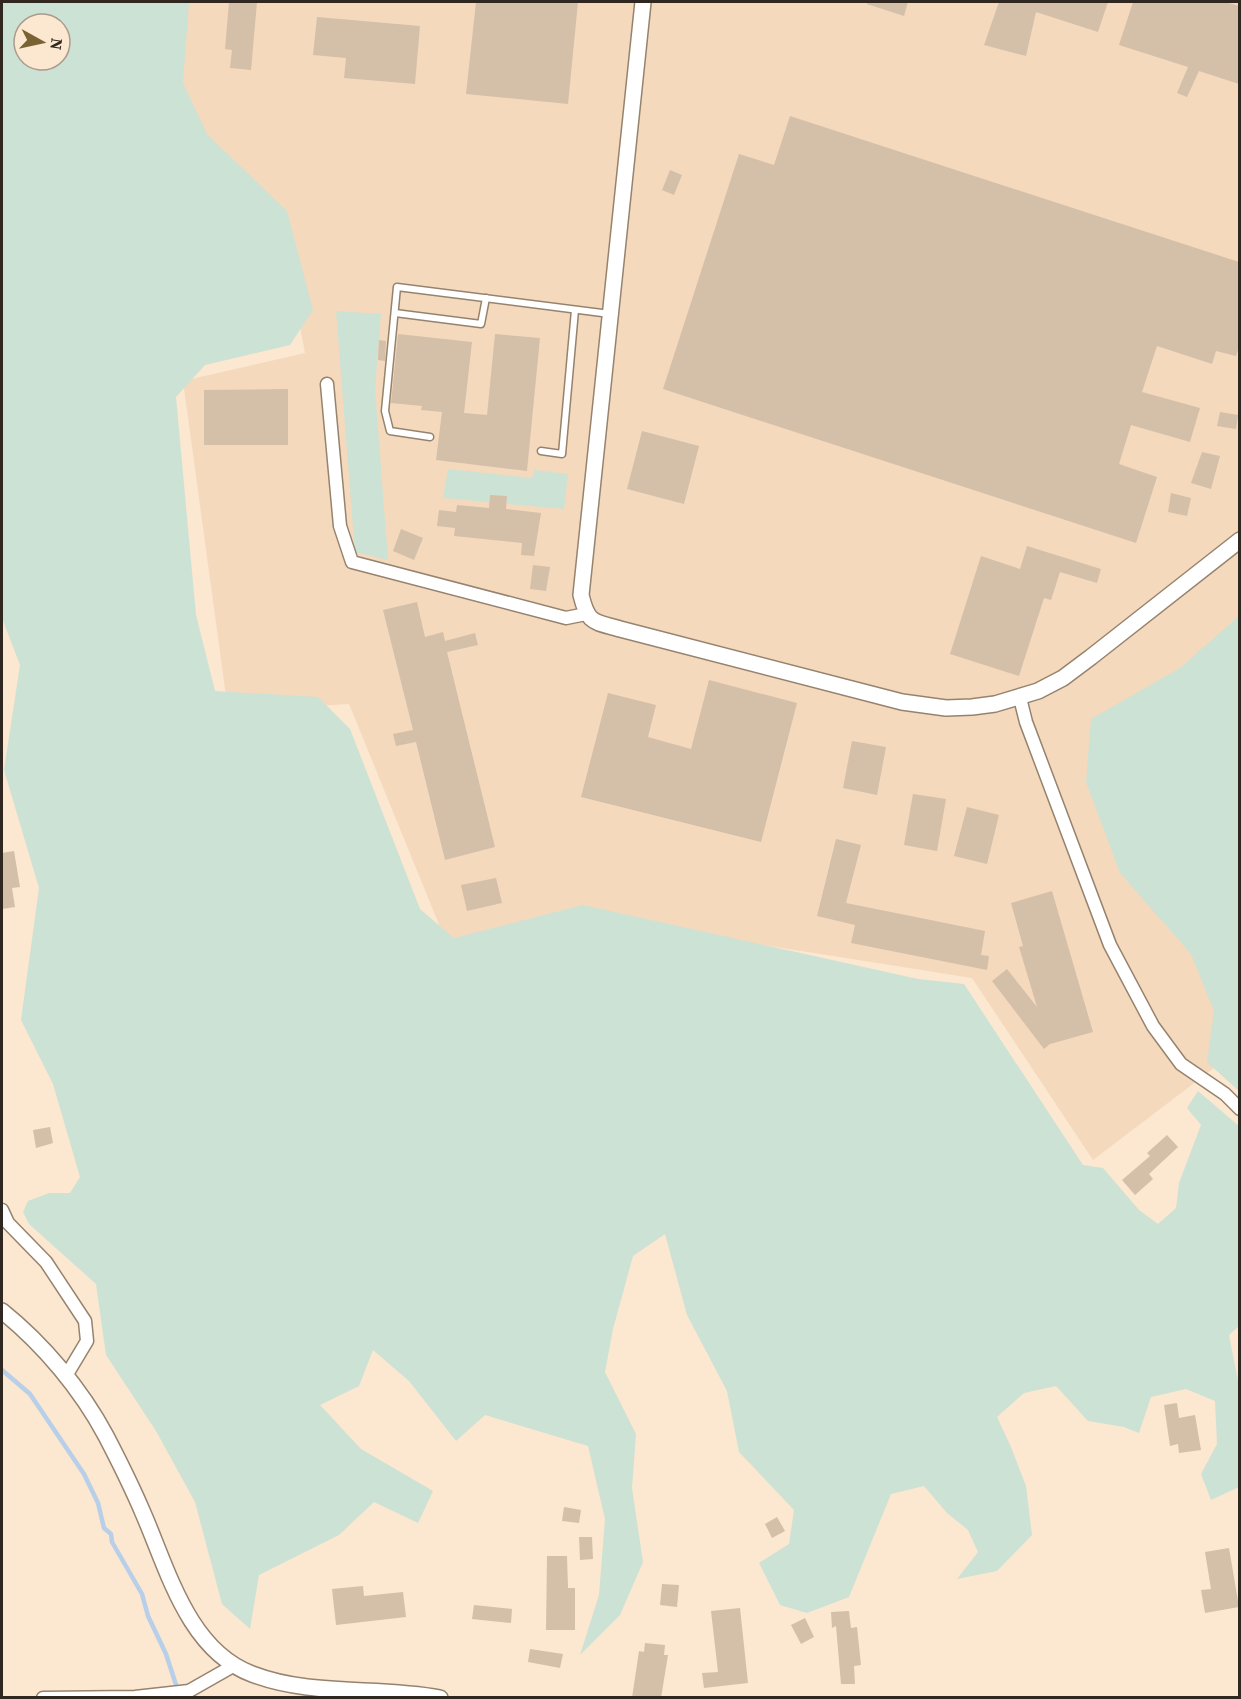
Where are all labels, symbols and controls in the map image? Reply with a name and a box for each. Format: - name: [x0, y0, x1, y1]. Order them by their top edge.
- north arrow: [12, 12, 72, 72]
- text: N: [45, 37, 69, 52]

